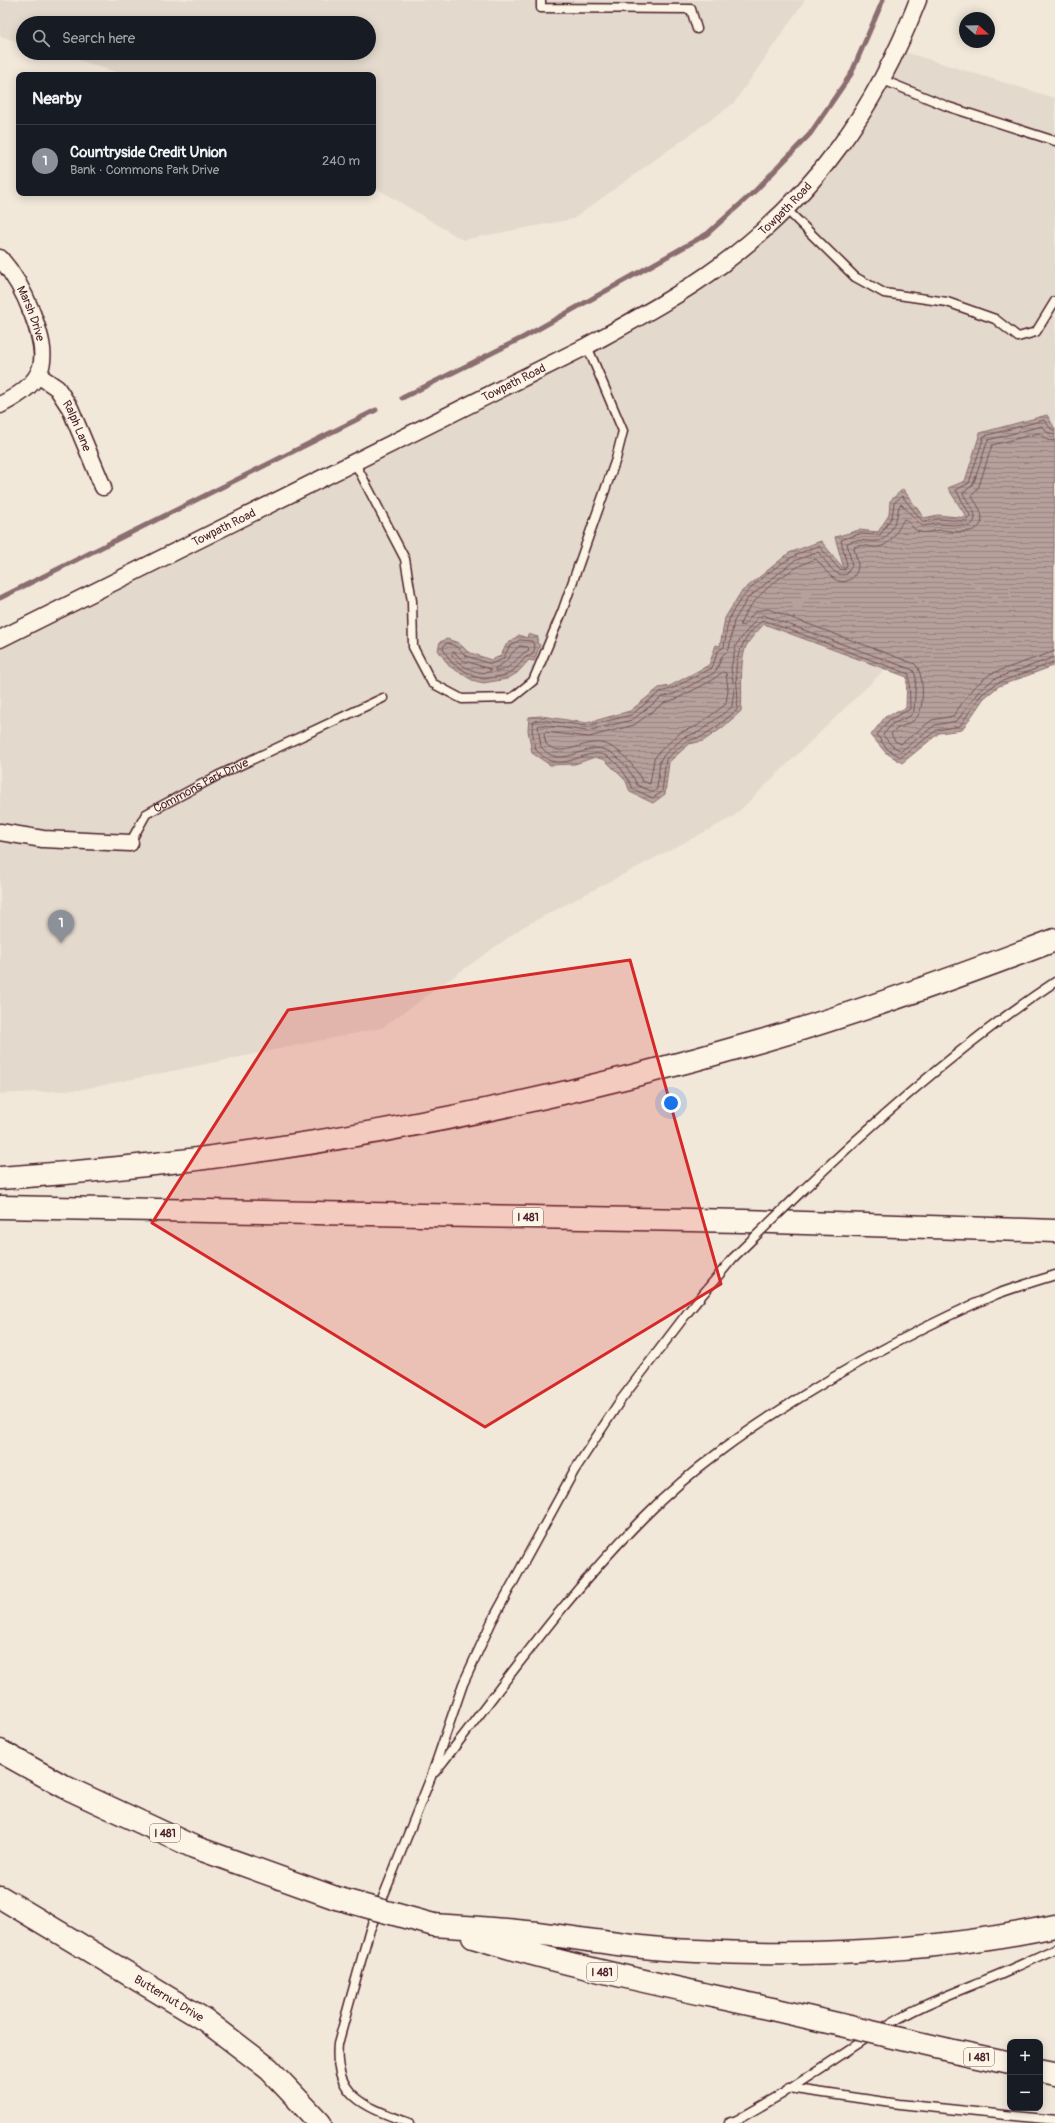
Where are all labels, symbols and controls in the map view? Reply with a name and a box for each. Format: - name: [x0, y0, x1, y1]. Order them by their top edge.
- north arrow: [959, 12, 995, 48]
- search box: [16, 16, 376, 60]
- icon: search: [30, 27, 52, 49]
- text: Search here: [62, 29, 135, 48]
- text: Nearby: [32, 88, 81, 109]
- text: Countryside Credit Union: [70, 143, 227, 162]
- text: 1: [42, 153, 48, 169]
- text: 240 m: [322, 153, 360, 169]
- text: Bank · Commons Park Drive: [70, 162, 219, 178]
- street label: Towpath Road: [756, 179, 815, 239]
- street label: Marsh Drive: [13, 283, 48, 343]
- street label: Towpath Road: [479, 361, 548, 405]
- street label: Ralph Lane: [59, 398, 94, 454]
- street label: Towpath Road: [189, 506, 258, 550]
- street label: Commons Park Drive: [151, 755, 251, 817]
- pin: 1: [48, 910, 74, 943]
- your location: [661, 1093, 681, 1113]
- road number: I 481: [513, 1208, 543, 1226]
- road number: I 481: [150, 1824, 180, 1842]
- road number: I 481: [587, 1963, 617, 1981]
- street label: Butternut Drive: [131, 1972, 206, 2026]
- map controls: [1007, 2039, 1043, 2111]
- button: +: [1007, 2039, 1043, 2075]
- road number: I 481: [964, 2048, 994, 2066]
- button: −: [1007, 2075, 1043, 2111]

